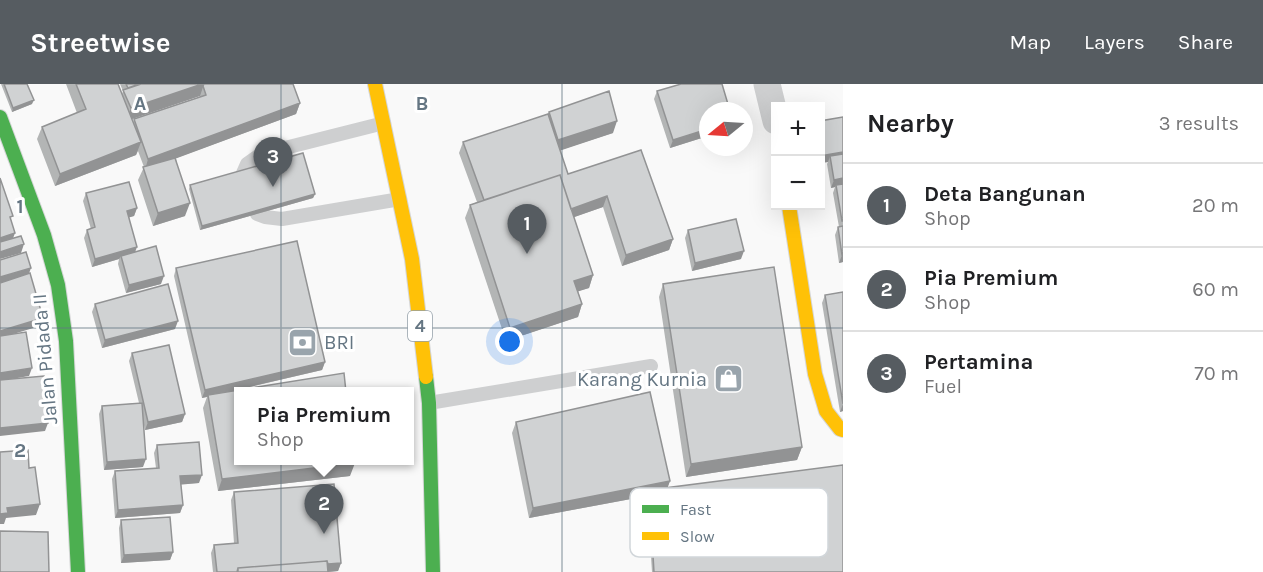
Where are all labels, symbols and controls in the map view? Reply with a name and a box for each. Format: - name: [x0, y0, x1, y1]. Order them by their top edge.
- text: Streetwise: [30, 26, 171, 59]
- text: Map: [1009, 30, 1051, 54]
- text: Layers: [1084, 30, 1145, 54]
- text: Share: [1178, 30, 1233, 54]
- text: A: [134, 92, 147, 115]
- text: B: [416, 92, 428, 115]
- north arrow: [699, 102, 753, 156]
- map controls: [771, 102, 825, 210]
- button: +: [771, 102, 825, 156]
- text: Nearby: [867, 108, 954, 139]
- text: 3 results: [1159, 112, 1239, 135]
- pin: 3: [254, 138, 292, 187]
- button: −: [771, 156, 825, 210]
- text: Deta Bangunan: [924, 181, 1086, 207]
- text: 1: [883, 194, 890, 217]
- text: 20 m: [1192, 194, 1239, 217]
- text: 1: [16, 195, 24, 218]
- pin: 1: [508, 204, 546, 254]
- text: Shop: [924, 207, 971, 230]
- text: Pia Premium: [924, 265, 1058, 291]
- text: 2: [880, 278, 893, 301]
- text: 60 m: [1192, 278, 1239, 301]
- text: Shop: [924, 291, 971, 314]
- street label: Jalan Pidada II: [28, 293, 62, 425]
- road number: 4: [408, 311, 432, 341]
- bank icon: BRI: [287, 326, 319, 358]
- your location: [495, 327, 524, 356]
- place label: BRI: [324, 331, 354, 354]
- text: Pertamina: [924, 349, 1033, 375]
- text: 3: [880, 362, 893, 385]
- text: 70 m: [1194, 362, 1239, 385]
- shop icon: Karang Kurnia: [712, 363, 744, 395]
- place label: Karang Kurnia: [577, 368, 707, 391]
- text: Fuel: [924, 375, 962, 398]
- popup: [234, 387, 414, 465]
- text: Pia Premium: [257, 402, 391, 428]
- text: Shop: [257, 428, 304, 451]
- text: 2: [14, 439, 26, 462]
- pin: 2: [304, 484, 344, 534]
- legend: [630, 488, 828, 557]
- text: Fast: [680, 500, 711, 519]
- text: Slow: [680, 527, 715, 546]

